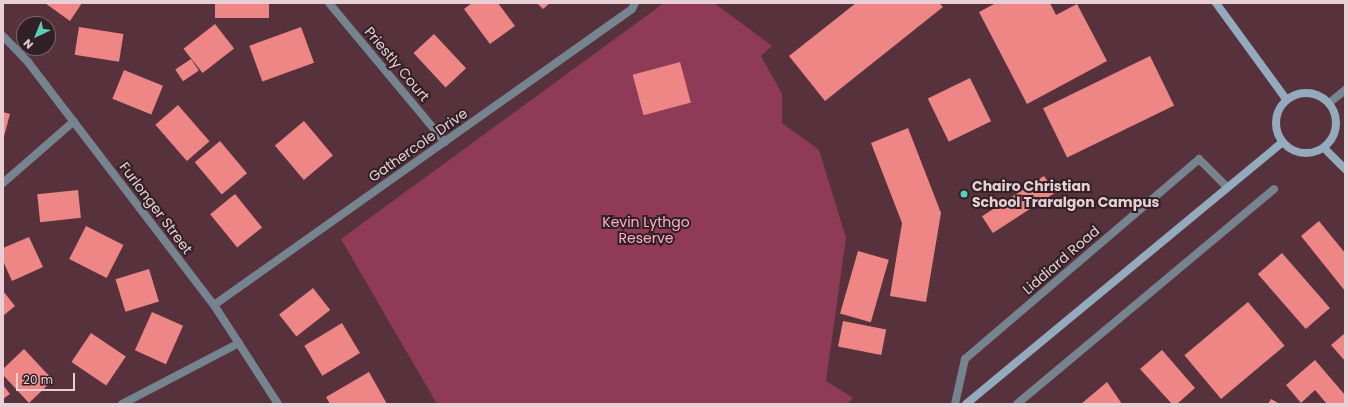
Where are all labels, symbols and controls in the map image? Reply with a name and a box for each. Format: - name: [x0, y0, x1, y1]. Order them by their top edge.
- north arrow: [16, 16, 56, 56]
- street label: Priestly Court: [361, 23, 433, 105]
- text: N: [20, 35, 37, 53]
- street label: Gathercole Drive: [365, 105, 471, 185]
- street label: Furlonger Street: [116, 159, 196, 257]
- place label: Chairo Christian School Traralgon Campus: [972, 178, 1159, 210]
- marker: Chairo Christian School Traralgon Campus: [959, 189, 969, 199]
- park label: Kevin Lythgo Reserve: [602, 214, 690, 246]
- street label: Liddiard Road: [1019, 222, 1103, 298]
- scale bar: [18, 365, 77, 391]
- text: 20 m: [23, 371, 53, 388]

